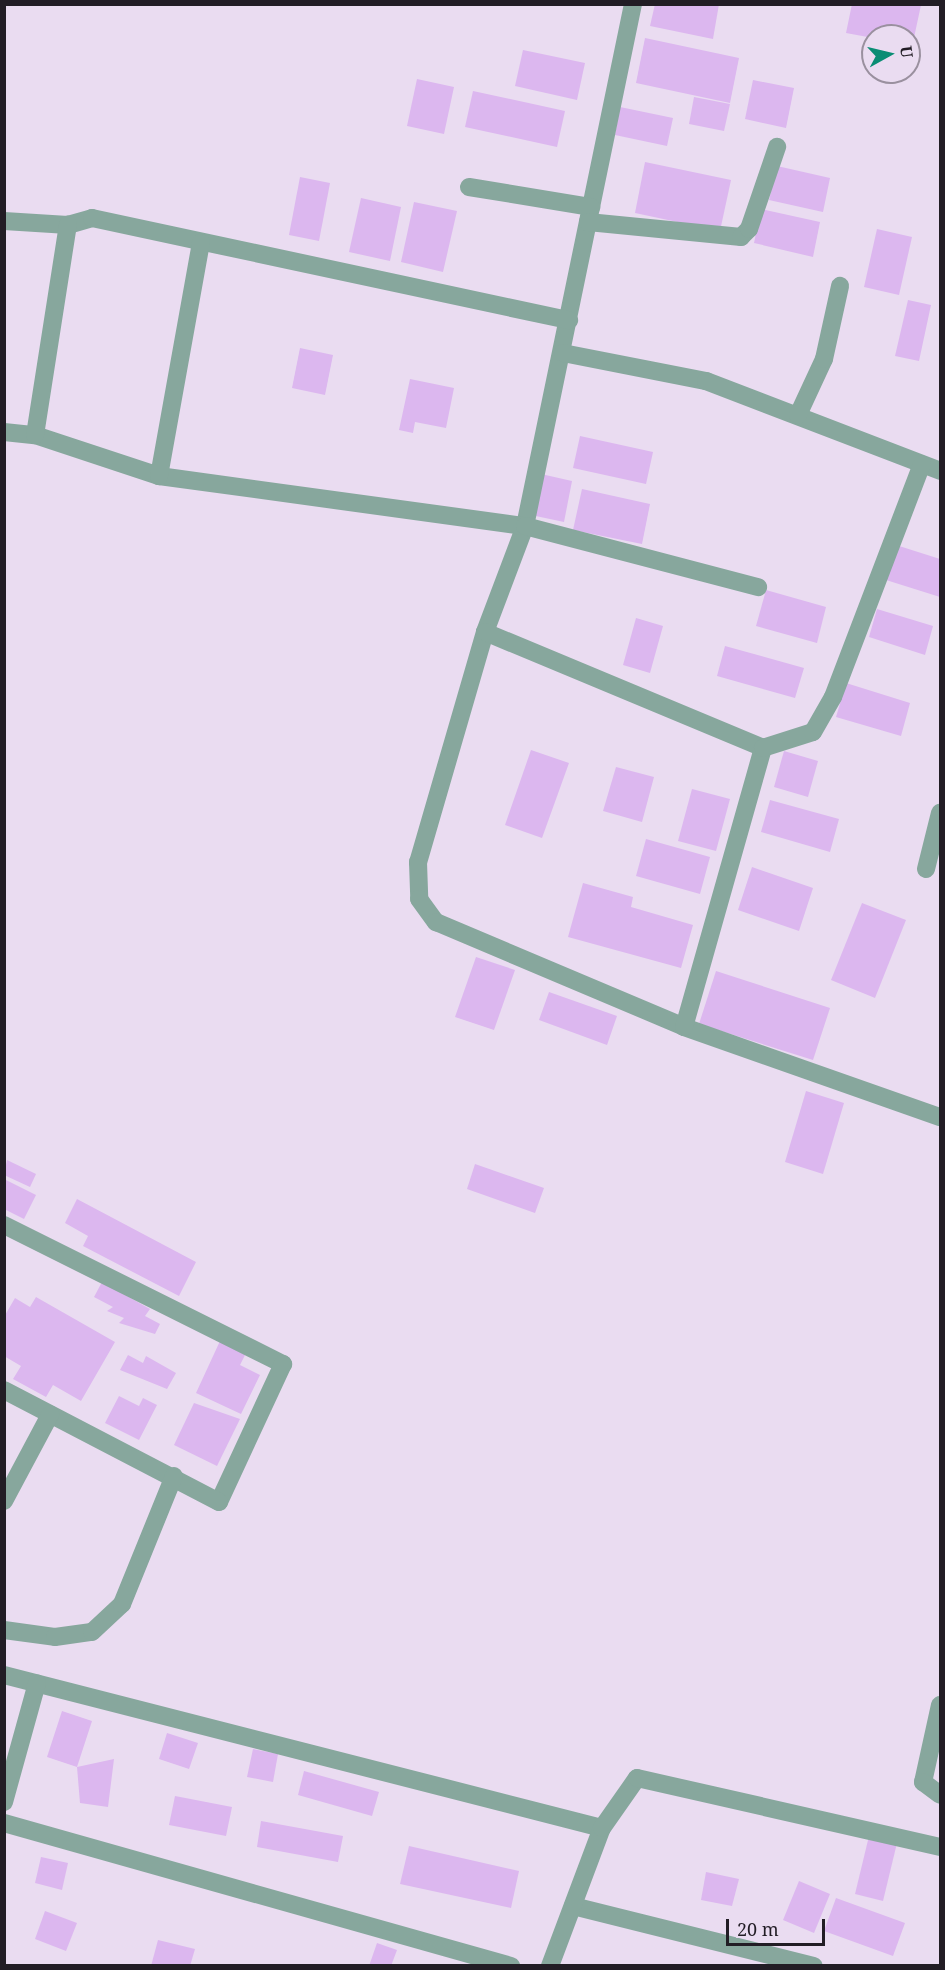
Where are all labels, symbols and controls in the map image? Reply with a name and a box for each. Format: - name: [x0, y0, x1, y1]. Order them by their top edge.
- north arrow: [861, 24, 921, 84]
- text: U: [895, 44, 919, 59]
- scale bar: [729, 1907, 828, 1945]
- text: 20 m: [737, 1917, 779, 1941]

